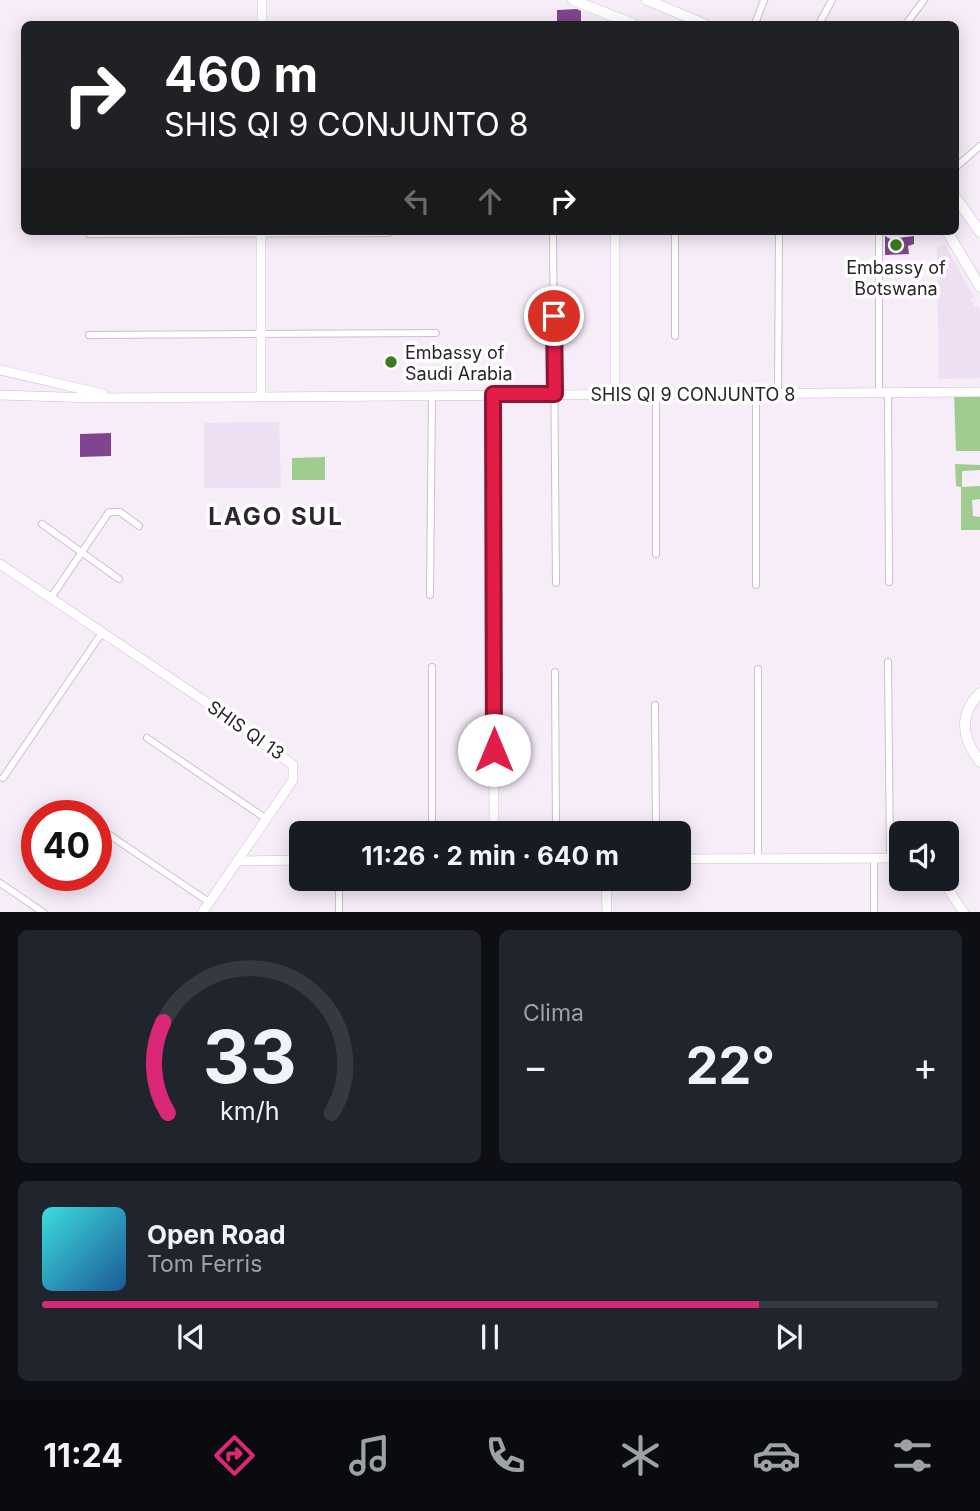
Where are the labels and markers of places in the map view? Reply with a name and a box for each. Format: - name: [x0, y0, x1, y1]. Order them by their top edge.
- marker: Embassy of Botswana: [888, 237, 904, 253]
- place label: Embassy of Botswana: [846, 257, 946, 299]
- pin: [524, 286, 584, 346]
- place label: Embassy of Saudi Arabia: [405, 342, 513, 384]
- marker: Embassy of Saudi Arabia: [383, 354, 399, 370]

